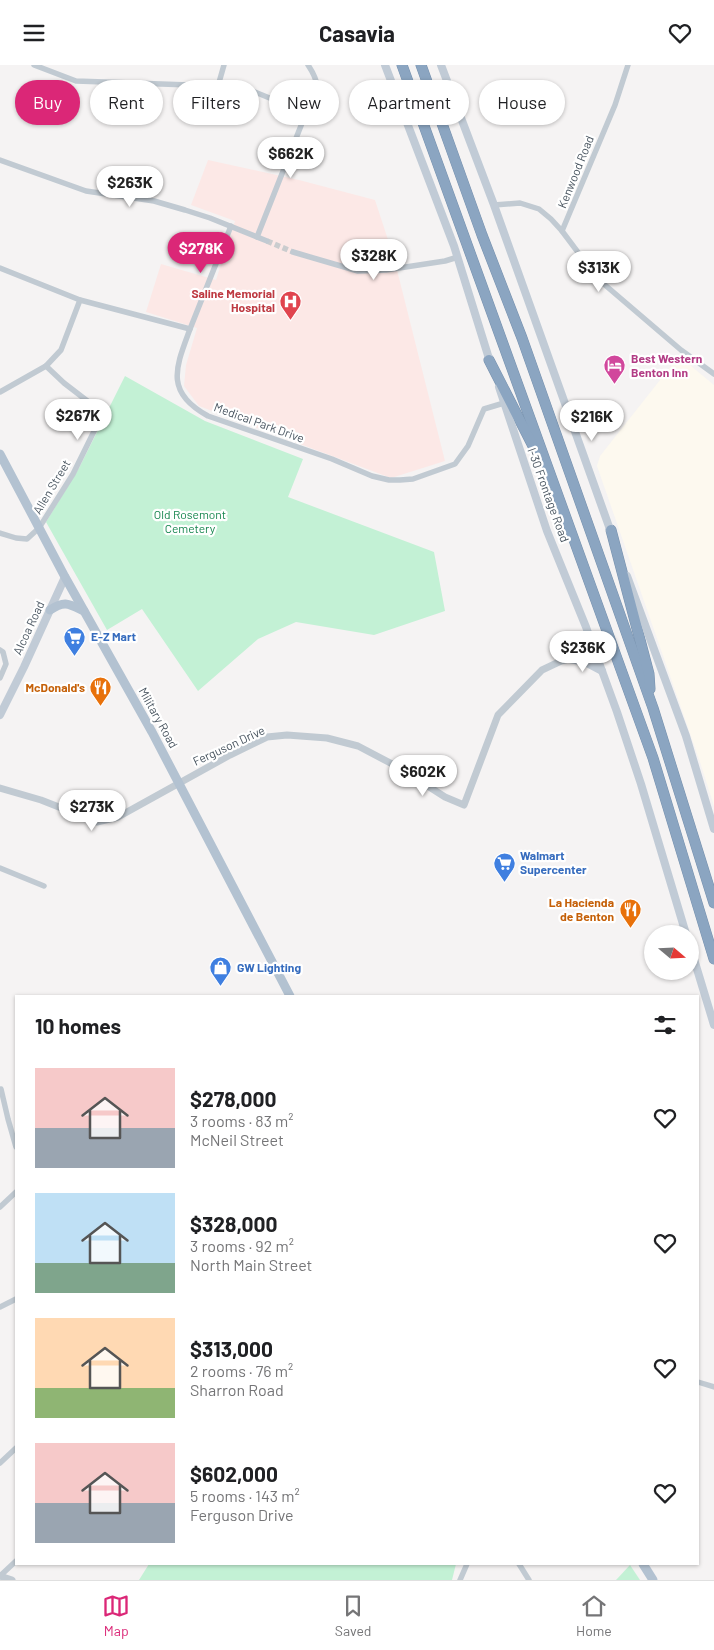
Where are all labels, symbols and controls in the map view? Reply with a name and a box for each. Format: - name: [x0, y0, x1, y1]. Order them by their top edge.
- icon: menu: [20, 19, 48, 47]
- icon: heart: [666, 19, 694, 47]
- text: Casavia: [319, 20, 395, 46]
- chip: Buy: [15, 80, 80, 125]
- chip: Rent: [90, 80, 163, 125]
- chip: Filters: [173, 80, 259, 125]
- chip: New: [269, 80, 339, 125]
- chip: Apartment: [349, 80, 469, 125]
- chip: House: [479, 80, 565, 125]
- street label: Kenwood Road: [554, 133, 596, 210]
- pin: $662K: [256, 137, 326, 179]
- text: $662K: [268, 143, 314, 162]
- pin: $263K: [95, 165, 165, 208]
- text: $263K: [107, 172, 153, 191]
- pin: $278K: [166, 231, 236, 274]
- text: $278K: [179, 238, 223, 257]
- pin: $328K: [339, 239, 409, 281]
- text: $328K: [351, 245, 397, 264]
- pin: $313K: [564, 251, 634, 293]
- text: $313K: [578, 257, 620, 276]
- place label: Saline Memorial Hospital: [191, 286, 275, 314]
- hospital icon: Saline Memorial Hospital: [279, 289, 303, 320]
- place label: Best Western Benton Inn: [631, 351, 702, 379]
- hotel icon: Best Western Benton Inn: [603, 354, 627, 385]
- pin: $267K: [43, 399, 113, 441]
- street label: Medical Park Drive: [212, 399, 306, 445]
- pin: $216K: [557, 399, 627, 442]
- text: $267K: [56, 405, 100, 424]
- text: $216K: [571, 406, 613, 425]
- street label: I-30 Frontage Road: [525, 446, 573, 544]
- street label: Allen Street: [29, 457, 73, 516]
- park label: Old Rosemont Cemetery: [154, 507, 226, 535]
- street label: Alcoa Road: [10, 598, 47, 657]
- supermarket icon: E-Z Mart: [63, 625, 87, 656]
- place label: E-Z Mart: [91, 629, 137, 643]
- pin: $236K: [548, 631, 618, 673]
- text: $236K: [560, 637, 606, 656]
- restaurant icon: McDonald's: [89, 676, 113, 707]
- place label: McDonald's: [25, 680, 85, 694]
- street label: Military Road: [136, 685, 181, 750]
- street label: Ferguson Drive: [190, 722, 267, 768]
- pin: $602K: [388, 755, 458, 797]
- text: $602K: [400, 761, 446, 780]
- pin: $273K: [57, 789, 127, 832]
- text: $273K: [70, 796, 114, 815]
- place label: Walmart Supercenter: [520, 848, 587, 876]
- supermarket icon: Walmart Supercenter: [492, 851, 516, 882]
- place label: La Hacienda de Benton: [549, 895, 614, 923]
- restaurant icon: La Hacienda de Benton: [618, 898, 642, 929]
- north arrow: [644, 925, 699, 980]
- map controls: [644, 925, 699, 980]
- shop icon: GW Lighting: [209, 956, 233, 987]
- place label: GW Lighting: [237, 960, 301, 974]
- icon: filters: [651, 1011, 679, 1039]
- text: 10 homes: [35, 1013, 121, 1038]
- text: $278,000: [190, 1086, 276, 1111]
- icon: home: [75, 1088, 135, 1148]
- icon: heart: [651, 1104, 679, 1132]
- text: 3 rooms · 83 m²: [190, 1111, 294, 1130]
- text: McNeil Street: [190, 1130, 284, 1149]
- text: $328,000: [190, 1211, 277, 1236]
- icon: home: [75, 1213, 135, 1273]
- icon: heart: [651, 1229, 679, 1257]
- text: 3 rooms · 92 m²: [190, 1236, 294, 1255]
- text: North Main Street: [190, 1255, 312, 1274]
- text: $313,000: [190, 1336, 273, 1361]
- icon: home: [75, 1338, 135, 1398]
- icon: heart: [651, 1354, 679, 1382]
- text: 2 rooms · 76 m²: [190, 1361, 293, 1380]
- text: Sharron Road: [190, 1380, 284, 1399]
- text: $602,000: [190, 1461, 278, 1486]
- icon: home: [75, 1463, 135, 1523]
- icon: heart: [651, 1479, 679, 1507]
- text: 5 rooms · 143 m²: [190, 1486, 300, 1505]
- text: Ferguson Drive: [190, 1505, 294, 1524]
- tab: Map: [102, 1592, 130, 1639]
- tab: Saved: [335, 1592, 372, 1639]
- tab: Home: [576, 1592, 612, 1639]

